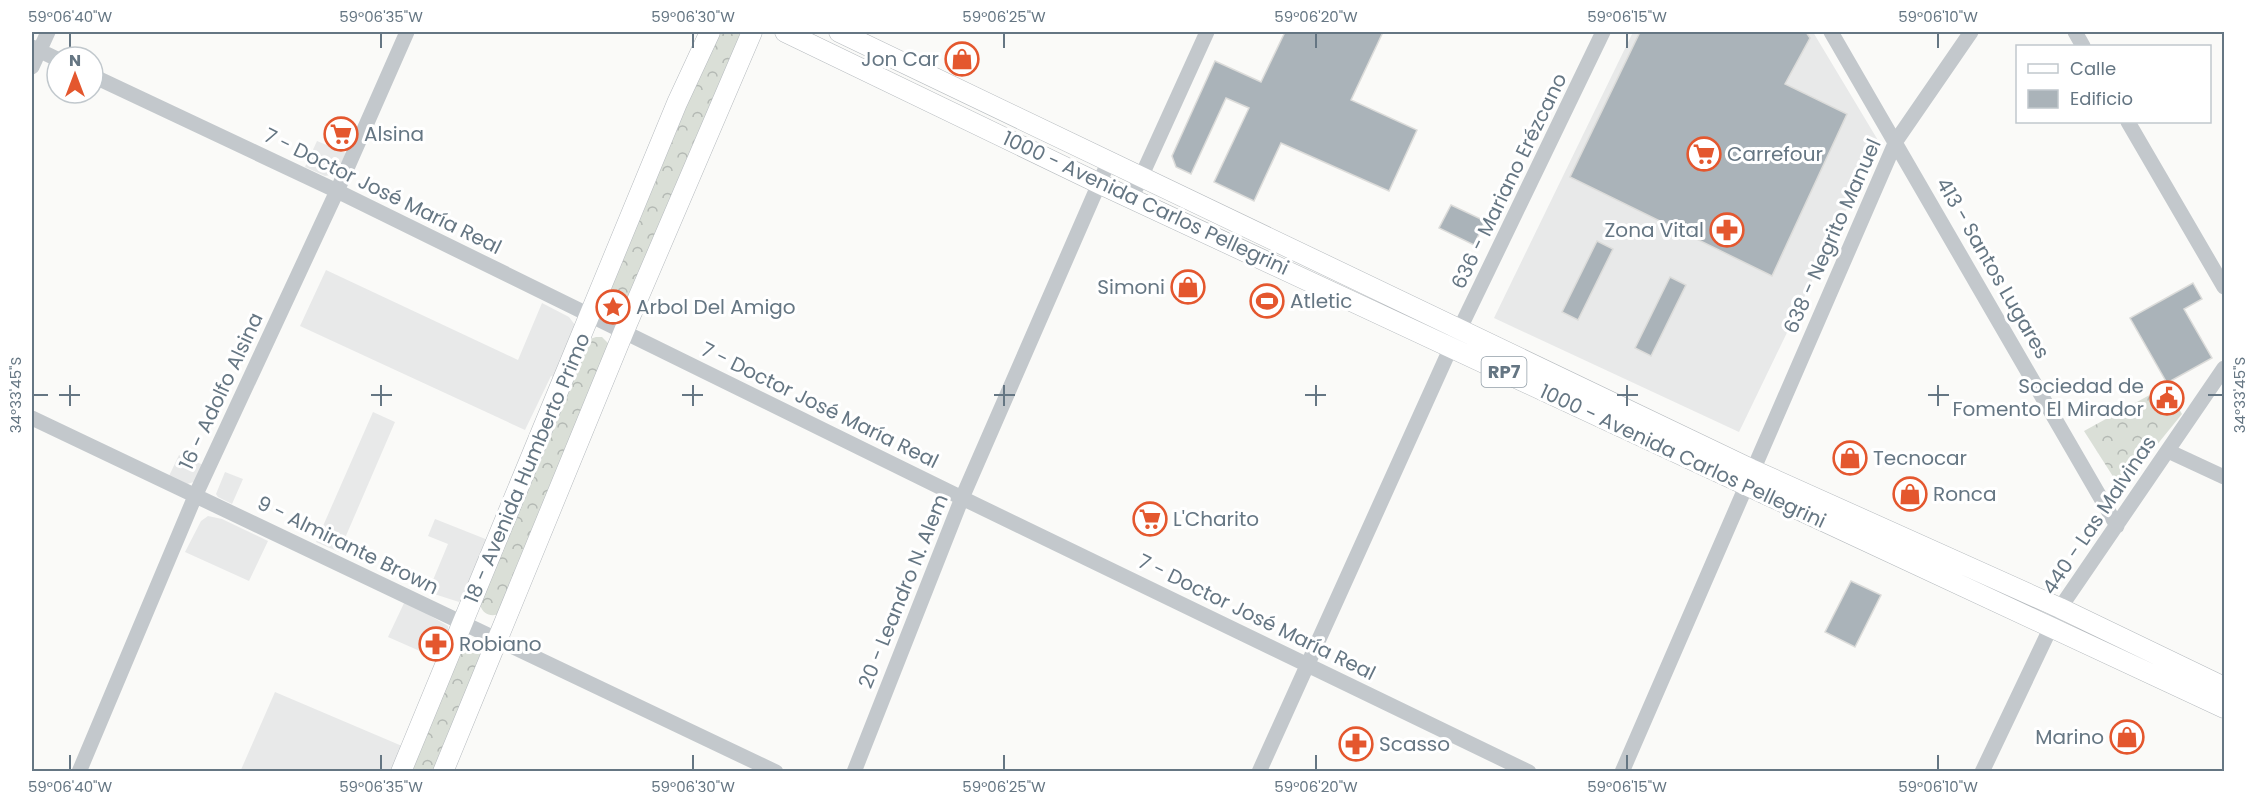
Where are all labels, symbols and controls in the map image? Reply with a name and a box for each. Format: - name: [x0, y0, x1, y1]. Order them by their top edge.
- text: 59°06'40"W: [28, 6, 112, 27]
- text: 59°06'35"W: [339, 6, 423, 27]
- text: 59°06'30"W: [651, 6, 735, 27]
- text: 59°06'25"W: [962, 6, 1046, 27]
- text: 59°06'20"W: [1274, 6, 1358, 27]
- text: 59°06'15"W: [1587, 6, 1667, 27]
- text: 59°06'10"W: [1898, 6, 1978, 27]
- shop icon: Jon Car: [944, 41, 980, 77]
- north arrow: [45, 45, 105, 105]
- place label: Jon Car: [861, 45, 939, 73]
- legend: [2016, 45, 2211, 123]
- text: N: [69, 49, 81, 72]
- text: Calle: [2070, 56, 2116, 81]
- street label: 636 - Mariano Erézcano: [1444, 68, 1574, 294]
- text: Edificio: [2070, 86, 2133, 111]
- supermarket icon: Alsina: [323, 116, 359, 152]
- place label: Alsina: [364, 120, 424, 148]
- street label: 7 - Doctor José María Real: [260, 121, 506, 261]
- street label: 1000 - Avenida Carlos Pellegrini: [998, 124, 1294, 282]
- street label: 638 - Negrito Manuel: [1776, 134, 1888, 338]
- supermarket icon: Carrefour: [1686, 136, 1722, 172]
- place label: Carrefour: [1727, 140, 1823, 168]
- street label: 413 - Santos Lugares: [1930, 172, 2056, 364]
- pharmacy icon: Zona Vital: [1709, 212, 1745, 248]
- place label: Zona Vital: [1605, 216, 1704, 244]
- shop icon: Simoni: [1170, 269, 1206, 305]
- place label: Simoni: [1097, 273, 1165, 301]
- sports icon: Atletic: [1249, 283, 1285, 319]
- place label: Atletic: [1290, 287, 1352, 315]
- place icon: Arbol Del Amigo: [595, 289, 631, 325]
- place label: Arbol Del Amigo: [636, 293, 796, 321]
- street label: 16 - Adolfo Alsina: [172, 308, 270, 474]
- street label: 18 - Avenida Humberto Primo: [457, 328, 597, 608]
- street label: 7 - Doctor José María Real: [697, 335, 943, 475]
- text: 34°33'45"S: [5, 357, 26, 433]
- road number: RP7: [1482, 357, 1526, 387]
- text: 34°33'45"S: [2229, 357, 2250, 433]
- place label: Sociedad de Fomento El Mirador: [1952, 372, 2144, 423]
- street label: 1000 - Avenida Carlos Pellegrini: [1535, 377, 1831, 535]
- public building icon: Sociedad de Fomento El Mirador: [2149, 380, 2185, 416]
- street label: 440 - Las Malvinas: [2035, 430, 2163, 600]
- shop icon: Tecnocar: [1832, 440, 1868, 476]
- place label: Tecnocar: [1873, 444, 1967, 472]
- shop icon: Ronca: [1892, 476, 1928, 512]
- place label: Ronca: [1933, 480, 1996, 508]
- street label: 9 - Almirante Brown: [253, 489, 443, 601]
- street label: 20 - Leandro N. Alem: [851, 490, 955, 692]
- supermarket icon: L'Charito: [1132, 501, 1168, 537]
- place label: L'Charito: [1173, 505, 1259, 533]
- street label: 7 - Doctor José María Real: [1134, 547, 1380, 687]
- pharmacy icon: Robiano: [418, 626, 454, 662]
- place label: Robiano: [459, 630, 542, 658]
- shop icon: Marino: [2109, 719, 2145, 755]
- place label: Marino: [2035, 723, 2104, 751]
- pharmacy icon: Scasso: [1338, 726, 1374, 762]
- place label: Scasso: [1379, 730, 1450, 758]
- text: 59°06'40"W: [28, 776, 112, 797]
- text: 59°06'35"W: [339, 776, 423, 797]
- text: 59°06'30"W: [651, 776, 735, 797]
- text: 59°06'25"W: [962, 776, 1046, 797]
- text: 59°06'20"W: [1274, 776, 1358, 797]
- text: 59°06'15"W: [1587, 776, 1667, 797]
- text: 59°06'10"W: [1898, 776, 1978, 797]

